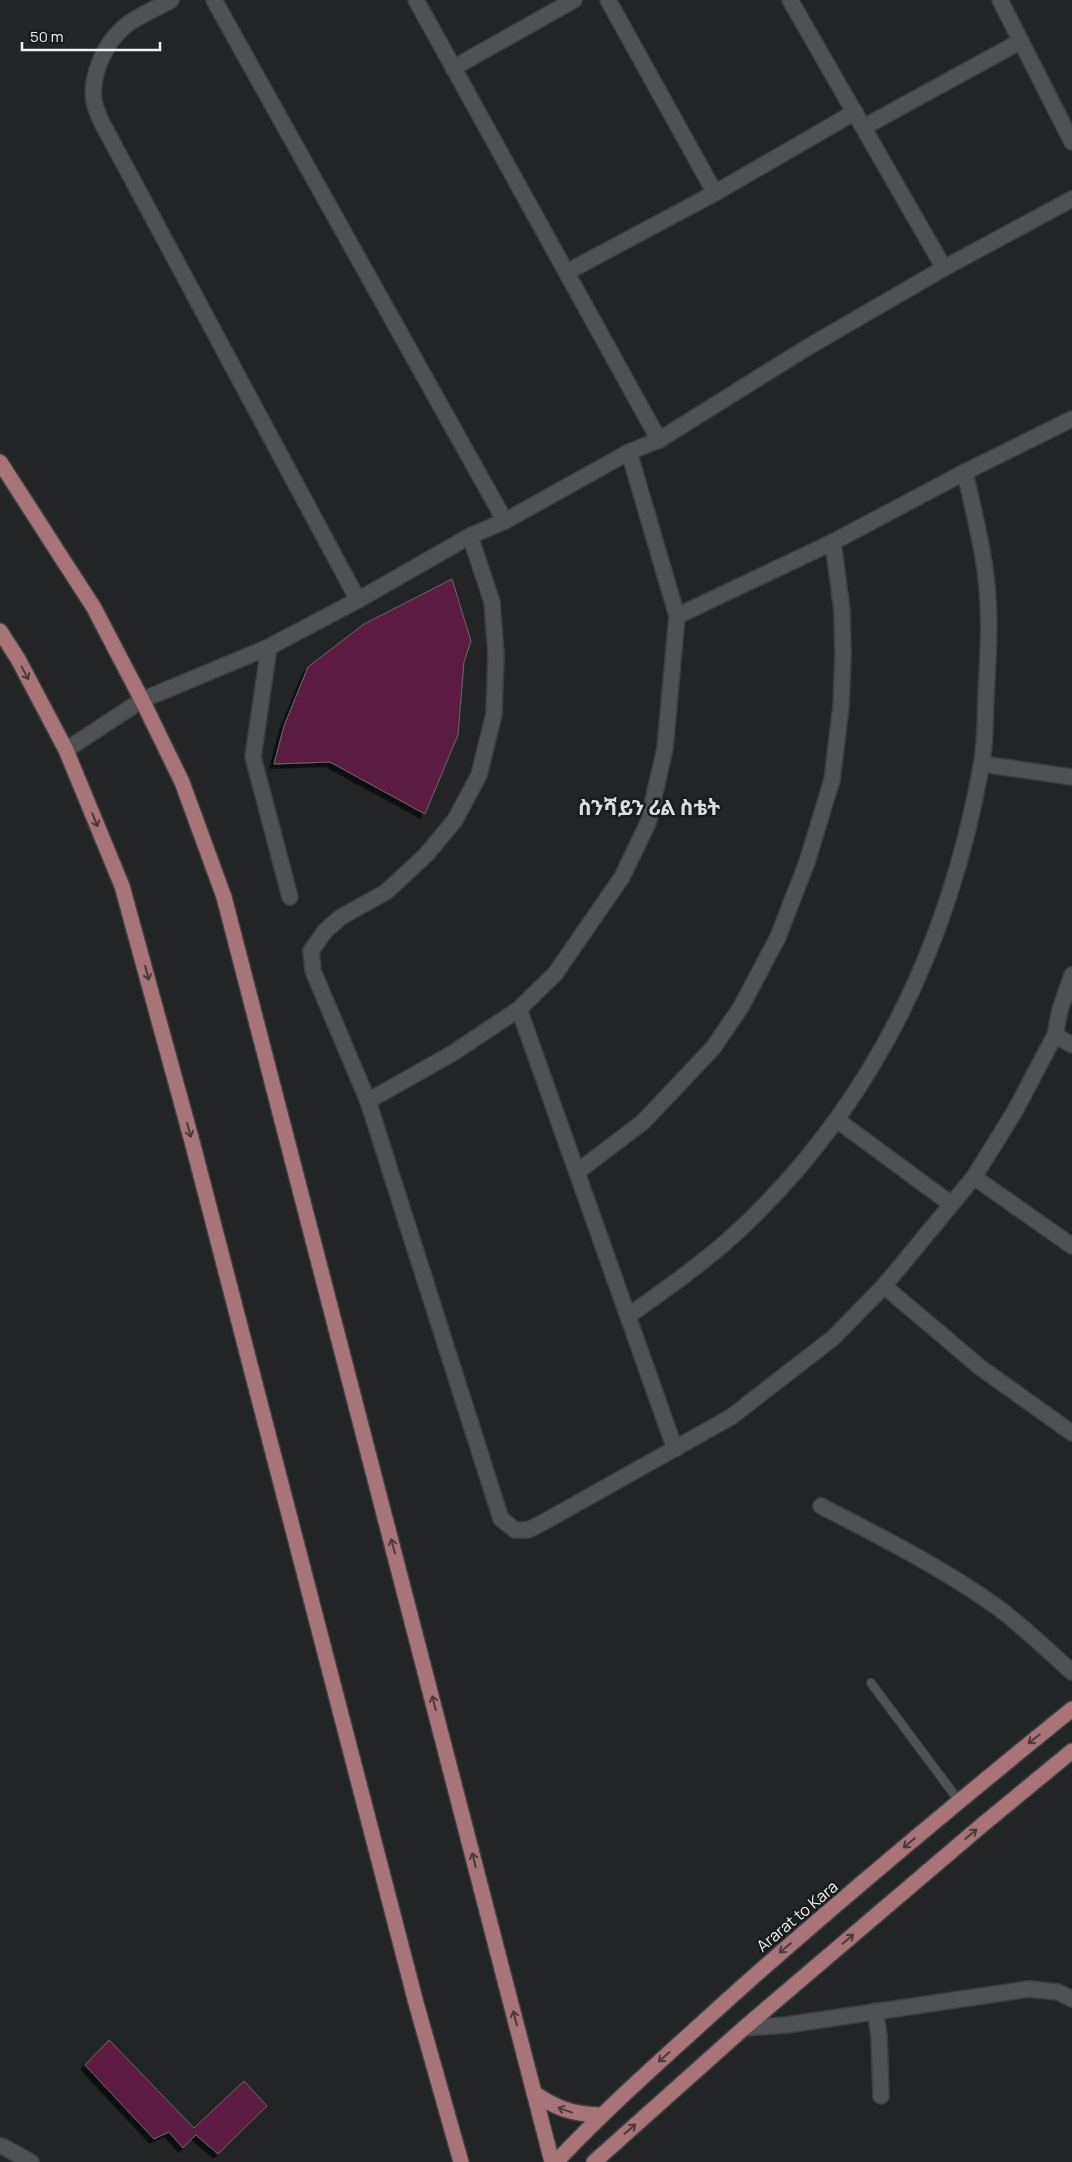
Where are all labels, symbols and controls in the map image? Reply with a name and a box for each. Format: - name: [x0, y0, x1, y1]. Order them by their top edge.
- scale bar: [22, 20, 160, 52]
- text: 50 m: [30, 26, 64, 47]
- one-way arrow: [21, 665, 30, 680]
- district label: ስንሻይን ሪል ስቴት: [578, 793, 720, 821]
- one-way arrow: [91, 812, 100, 827]
- one-way arrow: [143, 965, 152, 981]
- one-way arrow: [184, 1122, 194, 1138]
- one-way arrow: [388, 1538, 398, 1554]
- one-way arrow: [429, 1695, 438, 1711]
- one-way arrow: [1028, 1734, 1041, 1745]
- one-way arrow: [964, 1828, 977, 1839]
- one-way arrow: [903, 1837, 916, 1849]
- one-way arrow: [469, 1853, 478, 1869]
- street label: Ararat to Kara: [752, 1875, 842, 1957]
- one-way arrow: [841, 1934, 854, 1945]
- one-way arrow: [779, 1943, 792, 1954]
- one-way arrow: [510, 2010, 519, 2026]
- one-way arrow: [658, 2051, 671, 2063]
- one-way arrow: [558, 2105, 574, 2114]
- one-way arrow: [623, 2123, 636, 2135]

